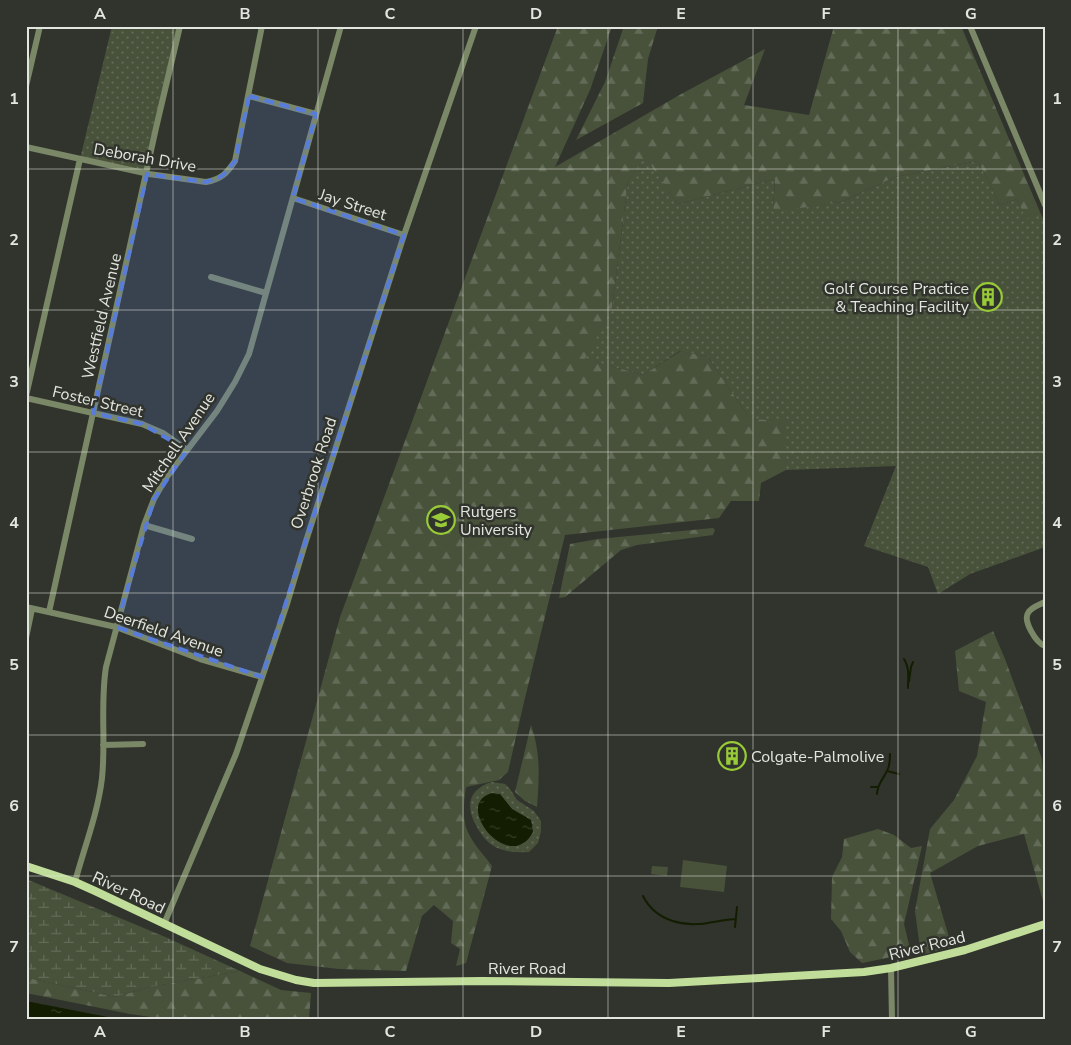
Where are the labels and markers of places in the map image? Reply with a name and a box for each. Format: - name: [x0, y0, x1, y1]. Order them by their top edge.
- place label: Golf Course Practice & Teaching Facility: [824, 278, 970, 318]
- building icon: Golf Course Practice & Teaching Facility: [973, 282, 1003, 312]
- place label: Rutgers University: [460, 501, 533, 541]
- school or university icon: Rutgers University: [426, 505, 456, 535]
- building icon: Colgate-Palmolive: [717, 741, 747, 771]
- place label: Colgate-Palmolive: [751, 746, 884, 768]

